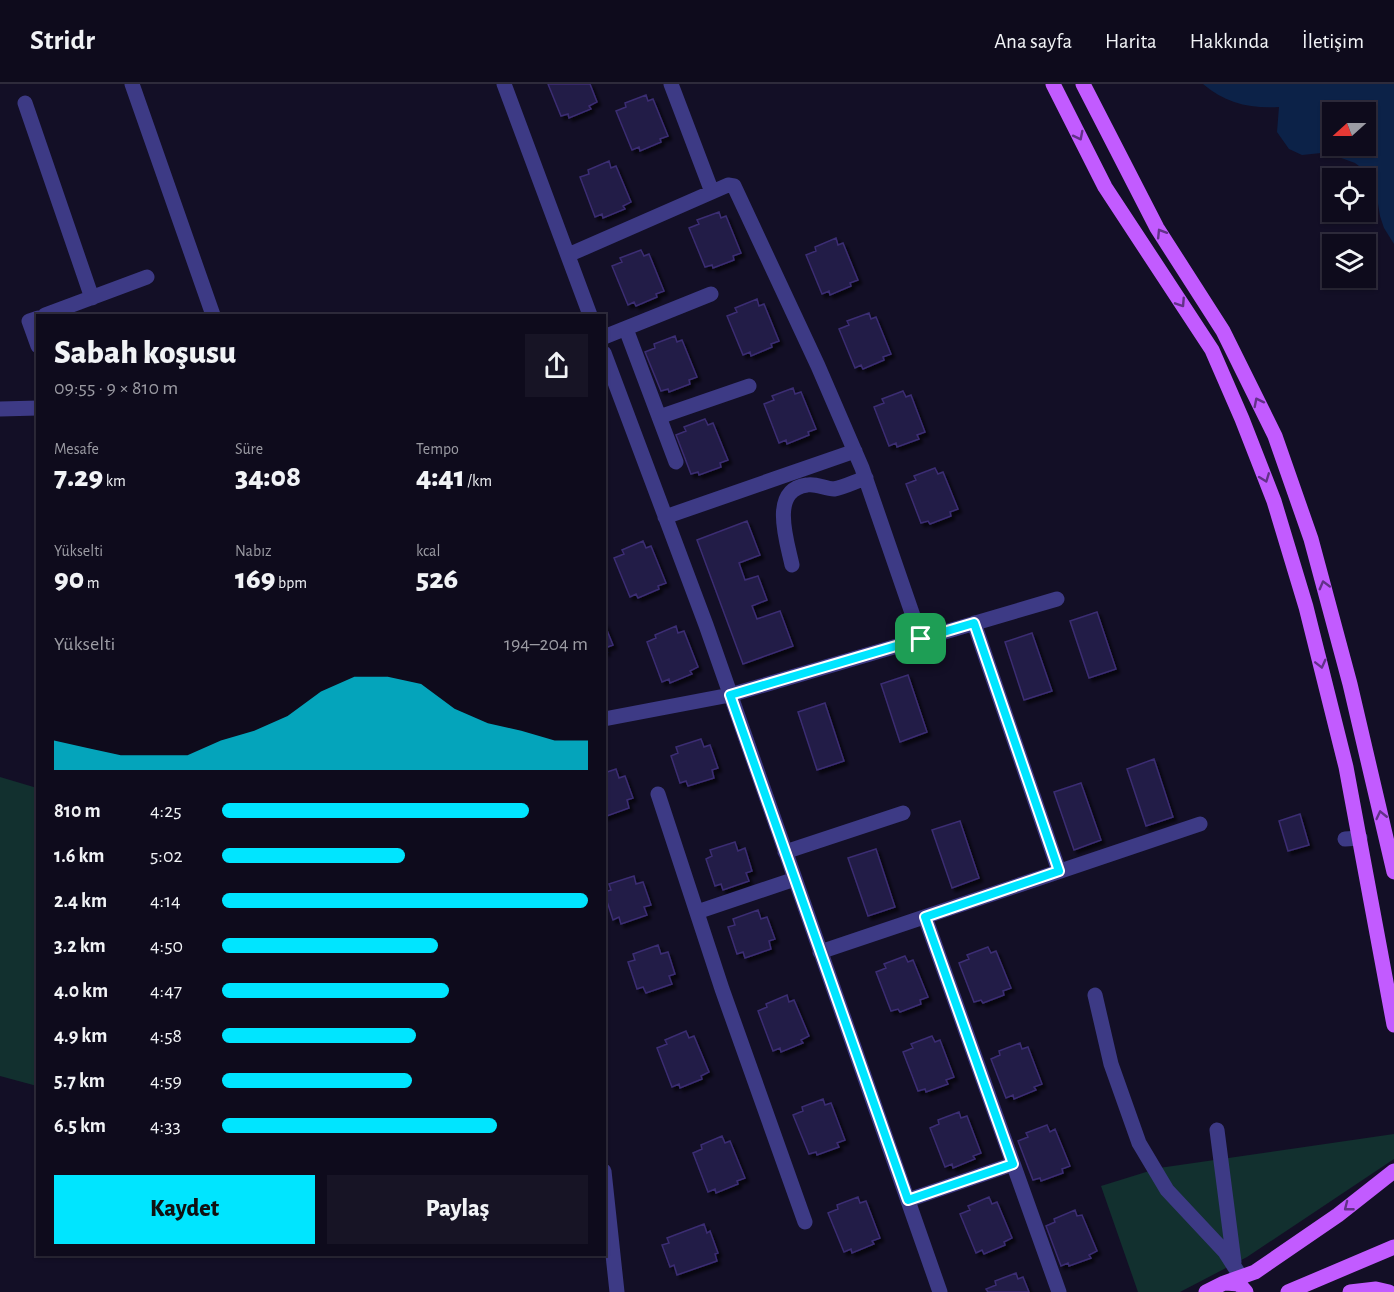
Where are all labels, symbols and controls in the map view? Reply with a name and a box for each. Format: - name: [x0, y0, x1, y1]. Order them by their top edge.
- text: Stridr: [30, 27, 95, 55]
- text: Ana sayfa: [994, 31, 1072, 52]
- text: Harita: [1105, 31, 1157, 52]
- text: Hakkında: [1190, 31, 1269, 52]
- text: İletişim: [1302, 31, 1364, 52]
- north arrow: [1322, 102, 1376, 156]
- map controls: [1322, 102, 1376, 288]
- one-way arrow: [1072, 130, 1084, 141]
- button: locate: [1322, 168, 1376, 222]
- one-way arrow: [1156, 229, 1168, 239]
- button: layers: [1322, 234, 1376, 288]
- one-way arrow: [1173, 296, 1184, 307]
- button: share: [525, 334, 588, 397]
- text: Sabah koşusu: [54, 337, 236, 370]
- text: 09:55 · 9 × 810 m: [54, 378, 178, 398]
- one-way arrow: [1254, 397, 1266, 408]
- text: Mesafe: [54, 441, 99, 457]
- text: Süre: [235, 441, 263, 457]
- text: Tempo: [416, 441, 459, 457]
- text: 7.29: [54, 462, 103, 492]
- text: 34:08: [235, 462, 301, 492]
- text: 4:41: [416, 462, 465, 492]
- one-way arrow: [1257, 472, 1270, 482]
- text: km: [103, 473, 126, 489]
- text: /km: [465, 473, 492, 489]
- text: Yükselti: [54, 543, 103, 559]
- text: Nabız: [235, 543, 272, 559]
- text: kcal: [416, 543, 440, 559]
- text: 90: [54, 564, 84, 594]
- text: 169: [235, 564, 275, 594]
- text: 526: [416, 564, 458, 594]
- text: m: [84, 575, 100, 591]
- text: bpm: [275, 575, 307, 591]
- one-way arrow: [1318, 580, 1331, 590]
- pin: [895, 613, 946, 664]
- icon: arrive: [904, 622, 937, 655]
- text: Yükselti: [54, 634, 115, 654]
- text: 194–204 m: [504, 634, 588, 654]
- one-way arrow: [1313, 659, 1326, 669]
- text: 810 m: [54, 801, 101, 821]
- text: 4:25: [150, 801, 182, 821]
- one-way arrow: [1375, 810, 1388, 820]
- text: 1.6 km: [54, 846, 105, 866]
- text: 5:02: [150, 846, 183, 866]
- text: 2.4 km: [54, 891, 107, 911]
- text: 4:14: [150, 891, 181, 911]
- text: 3.2 km: [54, 936, 106, 956]
- text: 4:50: [150, 936, 183, 956]
- text: 4.0 km: [54, 981, 108, 1001]
- text: 4:47: [150, 981, 182, 1001]
- text: 4.9 km: [54, 1026, 107, 1046]
- text: 4:58: [150, 1026, 182, 1046]
- text: 5.7 km: [54, 1071, 105, 1091]
- text: 4:59: [150, 1071, 182, 1091]
- text: 6.5 km: [54, 1116, 106, 1136]
- text: 4:33: [150, 1116, 181, 1136]
- button: Kaydet: [54, 1175, 315, 1244]
- button: Paylaş: [327, 1175, 588, 1244]
- one-way arrow: [1343, 1199, 1354, 1210]

